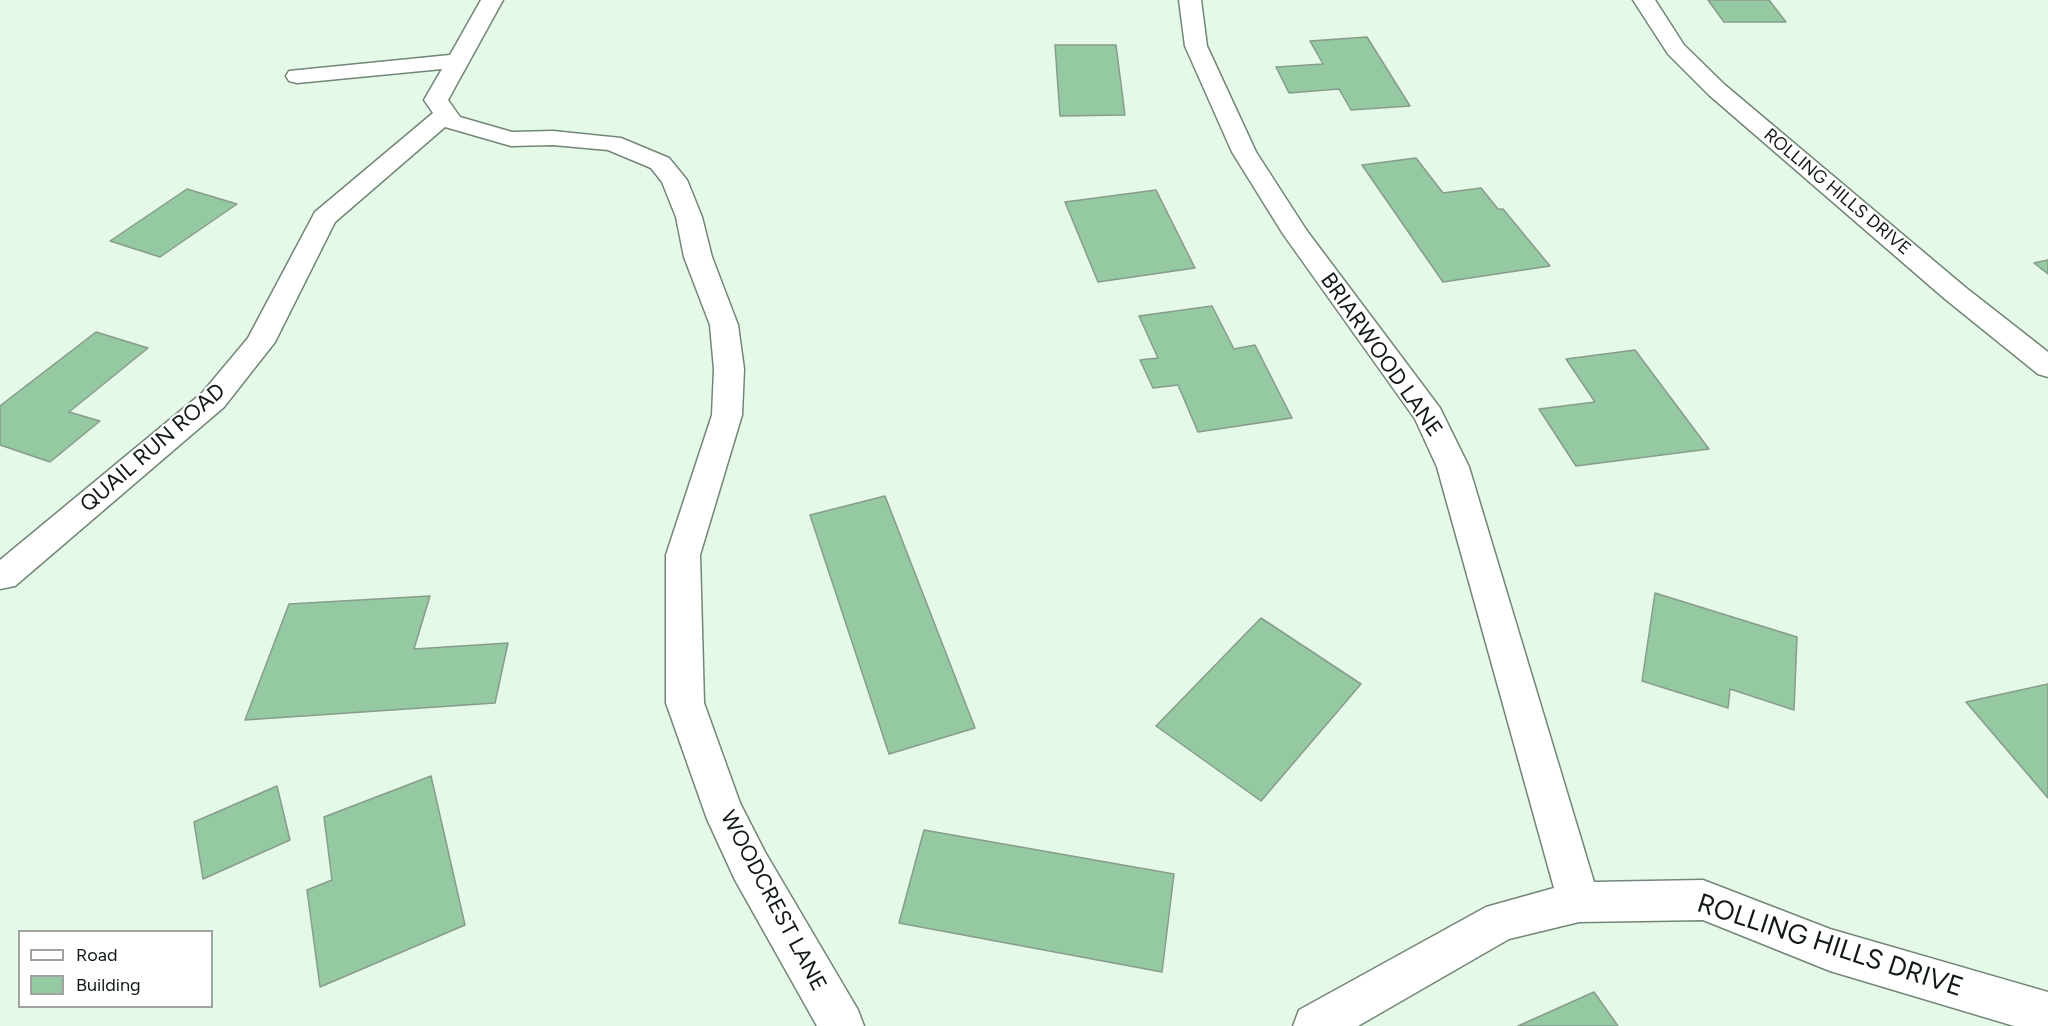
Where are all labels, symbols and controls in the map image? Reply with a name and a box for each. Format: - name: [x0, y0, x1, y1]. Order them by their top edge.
- street label: ROLLING HILLS DRIVE: [1759, 124, 1915, 260]
- street label: BRIARWOOD LANE: [1315, 268, 1447, 442]
- street label: QUAIL RUN ROAD: [75, 378, 231, 518]
- street label: WOODCREST LANE: [714, 806, 832, 996]
- street label: ROLLING HILLS DRIVE: [1693, 888, 1967, 1004]
- legend: [18, 930, 213, 1008]
- text: Road: [76, 944, 117, 966]
- text: Building: [76, 974, 141, 996]

